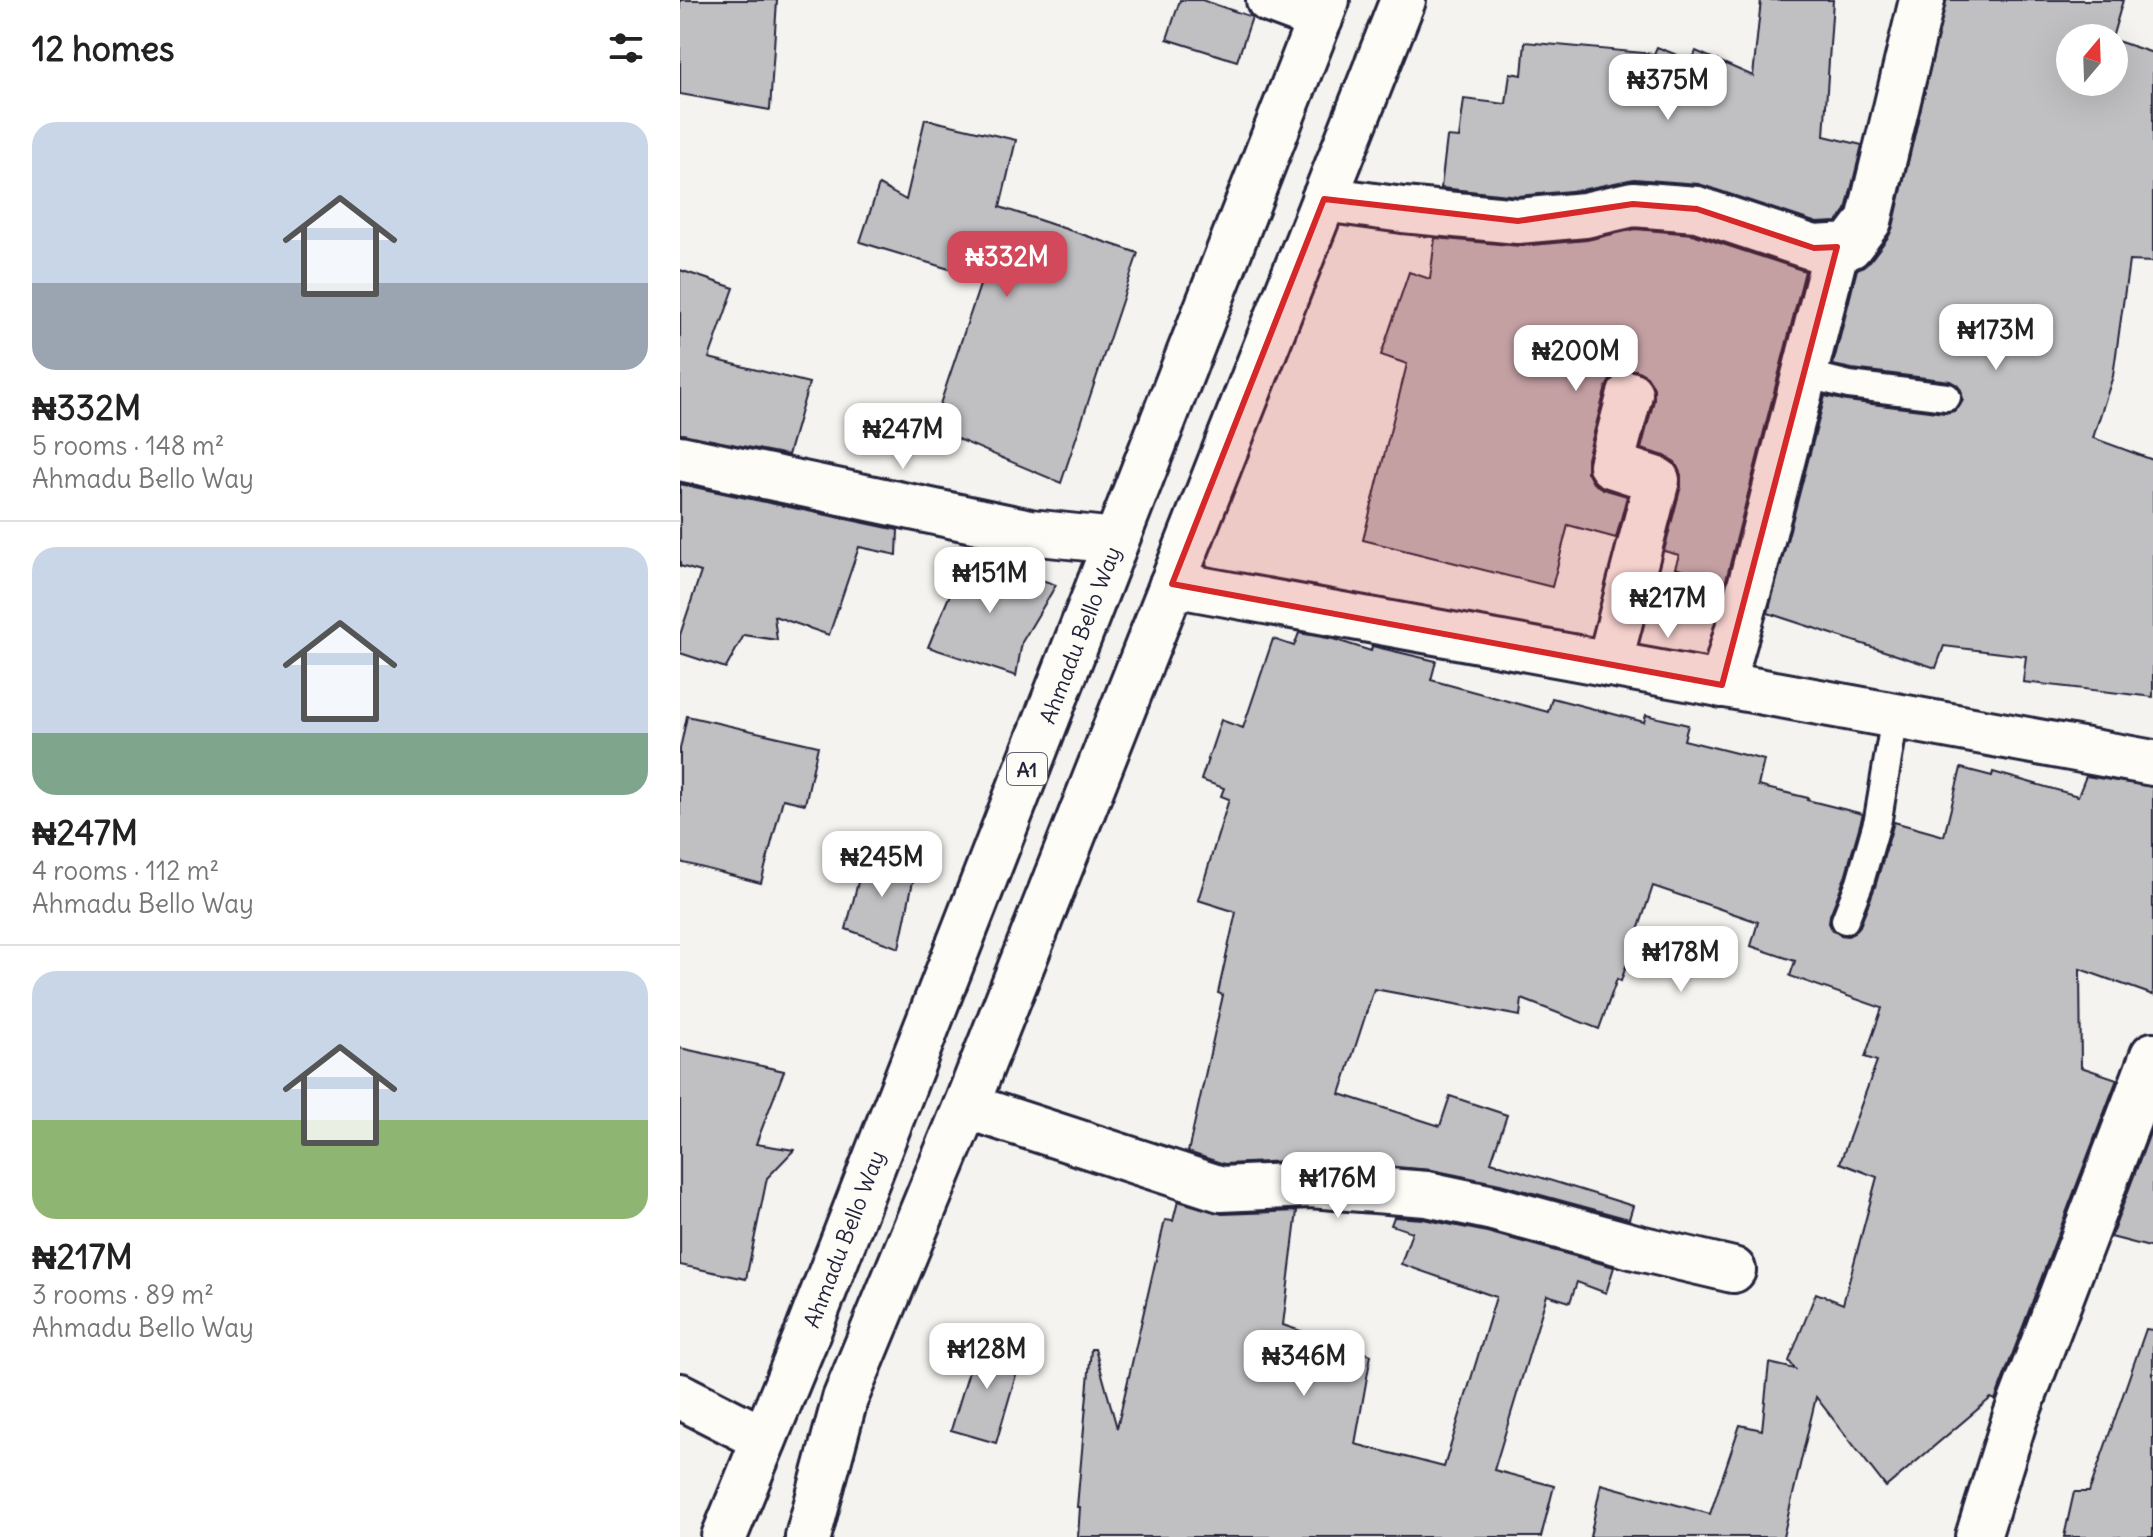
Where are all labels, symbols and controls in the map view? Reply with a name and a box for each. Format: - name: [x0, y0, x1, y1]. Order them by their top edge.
- north arrow: [2056, 24, 2128, 96]
- map controls: [2056, 24, 2128, 96]
- icon: filters: [604, 26, 648, 70]
- text: 12 homes: [32, 27, 175, 70]
- pin: ₦375M: [1612, 54, 1724, 122]
- text: ₦375M: [1627, 63, 1709, 96]
- icon: home: [268, 174, 412, 318]
- pin: ₦332M: [951, 231, 1063, 299]
- text: ₦332M: [965, 240, 1049, 273]
- pin: ₦173M: [1940, 304, 2052, 372]
- text: ₦173M: [1957, 313, 2035, 346]
- pin: ₦200M: [1520, 325, 1632, 393]
- text: ₦200M: [1532, 334, 1620, 367]
- text: ₦332M: [32, 386, 141, 429]
- pin: ₦247M: [847, 403, 959, 471]
- text: ₦247M: [862, 412, 944, 445]
- text: 5 rooms · 148 m²: [32, 429, 225, 462]
- text: Ahmadu Bello Way: [32, 462, 254, 495]
- street label: Ahmadu Bello Way: [1033, 542, 1127, 728]
- pin: ₦151M: [934, 547, 1046, 615]
- text: ₦151M: [952, 556, 1028, 589]
- pin: ₦217M: [1612, 572, 1724, 640]
- text: ₦217M: [1629, 581, 1707, 614]
- icon: home: [268, 599, 412, 743]
- road number: A1: [1007, 753, 1047, 785]
- text: ₦247M: [32, 811, 138, 854]
- pin: ₦245M: [826, 831, 938, 899]
- text: ₦245M: [840, 840, 924, 873]
- text: 4 rooms · 112 m²: [32, 854, 219, 887]
- text: Ahmadu Bello Way: [32, 887, 254, 920]
- pin: ₦178M: [1625, 926, 1737, 994]
- text: ₦178M: [1642, 935, 1720, 968]
- icon: home: [268, 1023, 412, 1167]
- street label: Ahmadu Bello Way: [797, 1146, 891, 1332]
- pin: ₦176M: [1282, 1152, 1394, 1220]
- text: ₦176M: [1299, 1161, 1377, 1194]
- text: ₦217M: [32, 1235, 133, 1278]
- text: 3 rooms · 89 m²: [32, 1278, 214, 1311]
- text: Ahmadu Bello Way: [32, 1311, 254, 1344]
- pin: ₦128M: [931, 1323, 1043, 1391]
- pin: ₦346M: [1248, 1330, 1360, 1398]
- text: ₦128M: [947, 1332, 1027, 1365]
- text: ₦346M: [1262, 1339, 1346, 1372]

